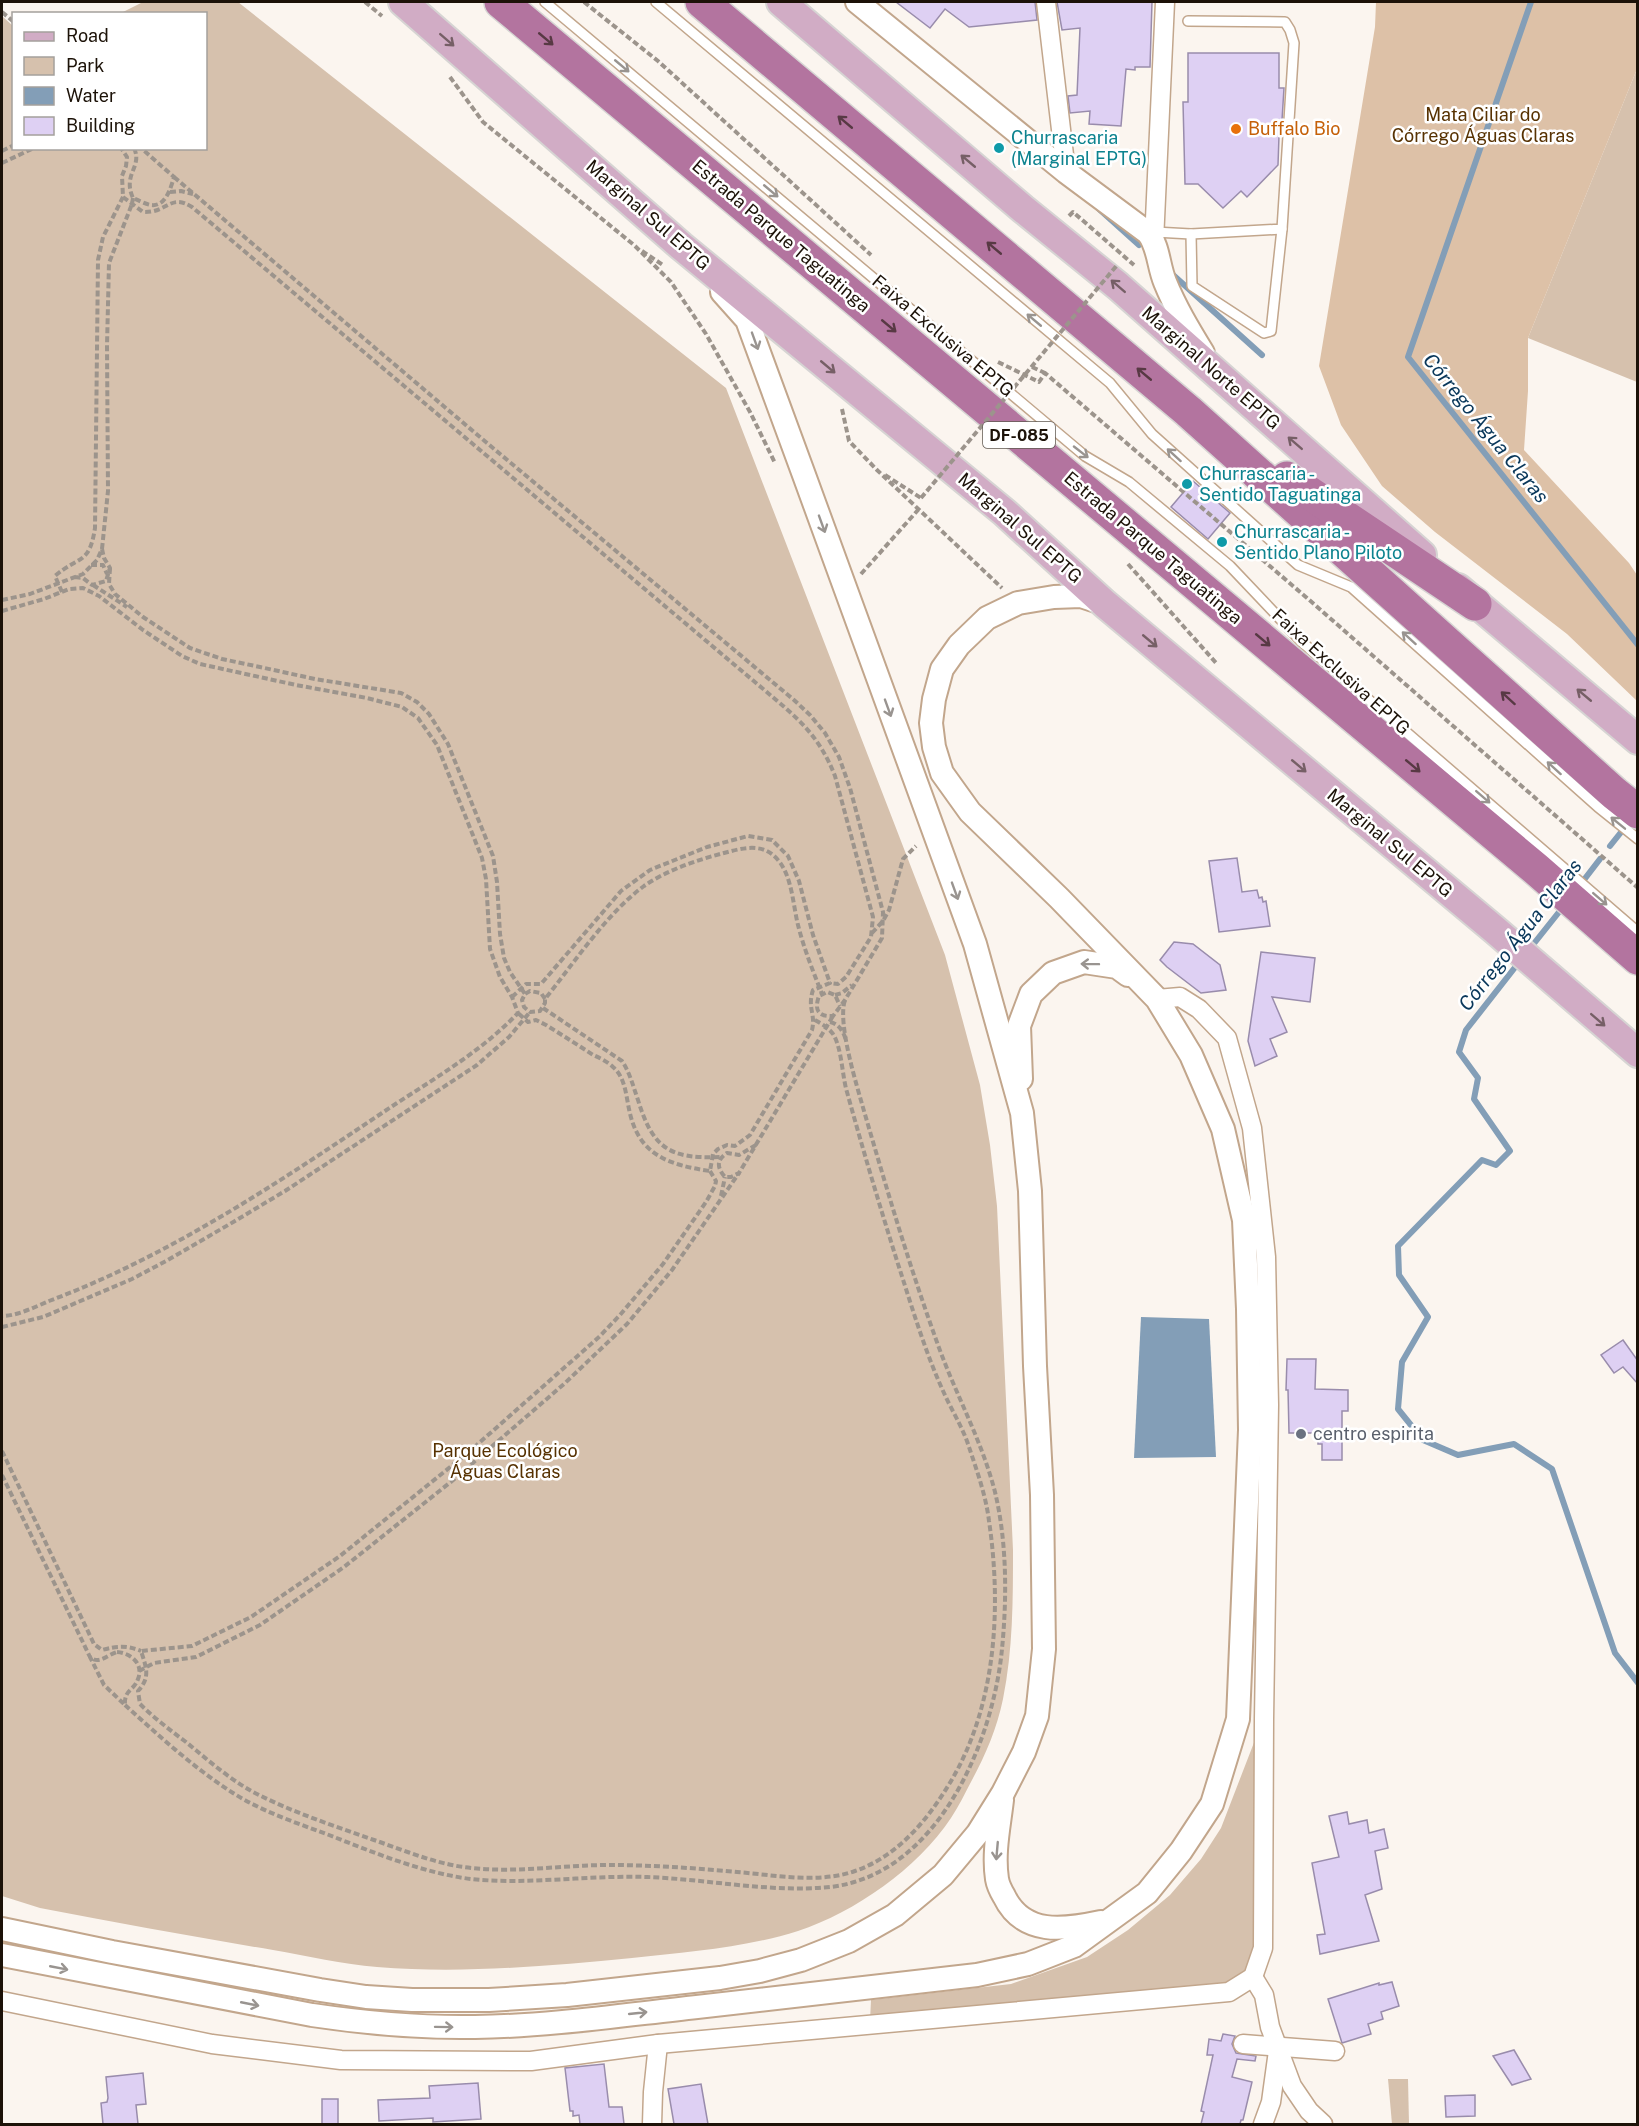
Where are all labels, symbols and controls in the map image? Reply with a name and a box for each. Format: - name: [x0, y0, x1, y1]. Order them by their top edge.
- legend: [12, 12, 207, 150]
- text: Road: [66, 25, 109, 46]
- one-way arrow: [538, 32, 553, 46]
- one-way arrow: [439, 33, 454, 47]
- text: Park: [66, 55, 104, 76]
- one-way arrow: [614, 59, 629, 73]
- text: Water: [66, 85, 116, 106]
- park label: Mata Ciliar do Córrego Águas Claras: [1392, 104, 1574, 146]
- text: Building: [66, 115, 135, 136]
- one-way arrow: [838, 115, 853, 129]
- place label: Buffalo Bio: [1248, 118, 1341, 139]
- marker: Buffalo Bio: [1229, 122, 1243, 136]
- place label: Churrascaria (Marginal EPTG): [1011, 127, 1147, 169]
- marker: Churrascaria (Marginal EPTG): [992, 141, 1006, 155]
- one-way arrow: [961, 154, 976, 168]
- street label: Marginal Sul EPTG: [582, 155, 715, 274]
- street label: Estrada Parque Taguatinga: [688, 155, 875, 316]
- one-way arrow: [763, 185, 779, 198]
- one-way arrow: [987, 242, 1003, 255]
- street label: Faixa Exclusiva EPTG: [868, 270, 1018, 401]
- one-way arrow: [1111, 279, 1126, 293]
- street label: Marginal Norte EPTG: [1138, 302, 1285, 433]
- one-way arrow: [1026, 314, 1042, 327]
- one-way arrow: [881, 319, 896, 333]
- one-way arrow: [750, 331, 761, 350]
- water label: Córrego Água Claras: [1418, 348, 1555, 508]
- one-way arrow: [820, 360, 836, 373]
- one-way arrow: [1136, 367, 1152, 380]
- road number: DF-085: [983, 422, 1055, 448]
- one-way arrow: [1288, 436, 1303, 450]
- one-way arrow: [1073, 445, 1089, 458]
- one-way arrow: [1167, 448, 1182, 462]
- place label: Churrascaria - Sentido Taguatinga: [1199, 463, 1361, 505]
- street label: Estrada Parque Taguatinga: [1060, 467, 1247, 628]
- street label: Marginal Sul EPTG: [954, 468, 1087, 587]
- marker: Churrascaria - Sentido Taguatinga: [1180, 477, 1194, 491]
- one-way arrow: [817, 514, 828, 533]
- place label: Churrascaria - Sentido Plano Piloto: [1234, 521, 1402, 563]
- marker: Churrascaria - Sentido Plano Piloto: [1215, 535, 1229, 549]
- street label: Faixa Exclusiva EPTG: [1268, 604, 1415, 739]
- one-way arrow: [1401, 631, 1416, 645]
- one-way arrow: [1142, 634, 1157, 648]
- one-way arrow: [1255, 634, 1271, 647]
- one-way arrow: [1576, 689, 1592, 702]
- one-way arrow: [1501, 691, 1516, 705]
- one-way arrow: [883, 698, 894, 716]
- one-way arrow: [1405, 759, 1420, 773]
- one-way arrow: [1291, 760, 1307, 773]
- one-way arrow: [1547, 761, 1562, 775]
- street label: Marginal Sul EPTG: [1323, 784, 1457, 901]
- one-way arrow: [1475, 791, 1491, 804]
- one-way arrow: [1610, 816, 1626, 829]
- water label: Córrego Água Claras: [1453, 854, 1587, 1016]
- one-way arrow: [950, 881, 961, 900]
- one-way arrow: [1592, 892, 1607, 906]
- one-way arrow: [1080, 958, 1100, 970]
- one-way arrow: [1590, 1013, 1606, 1026]
- place label: centro espirita: [1313, 1423, 1434, 1444]
- marker: centro espirita: [1294, 1427, 1308, 1441]
- park label: Parque Ecológico Águas Claras: [432, 1440, 578, 1482]
- one-way arrow: [991, 1841, 1002, 1860]
- one-way arrow: [48, 1963, 68, 1974]
- one-way arrow: [240, 1999, 260, 2010]
- one-way arrow: [627, 2007, 647, 2018]
- one-way arrow: [433, 2021, 453, 2033]

